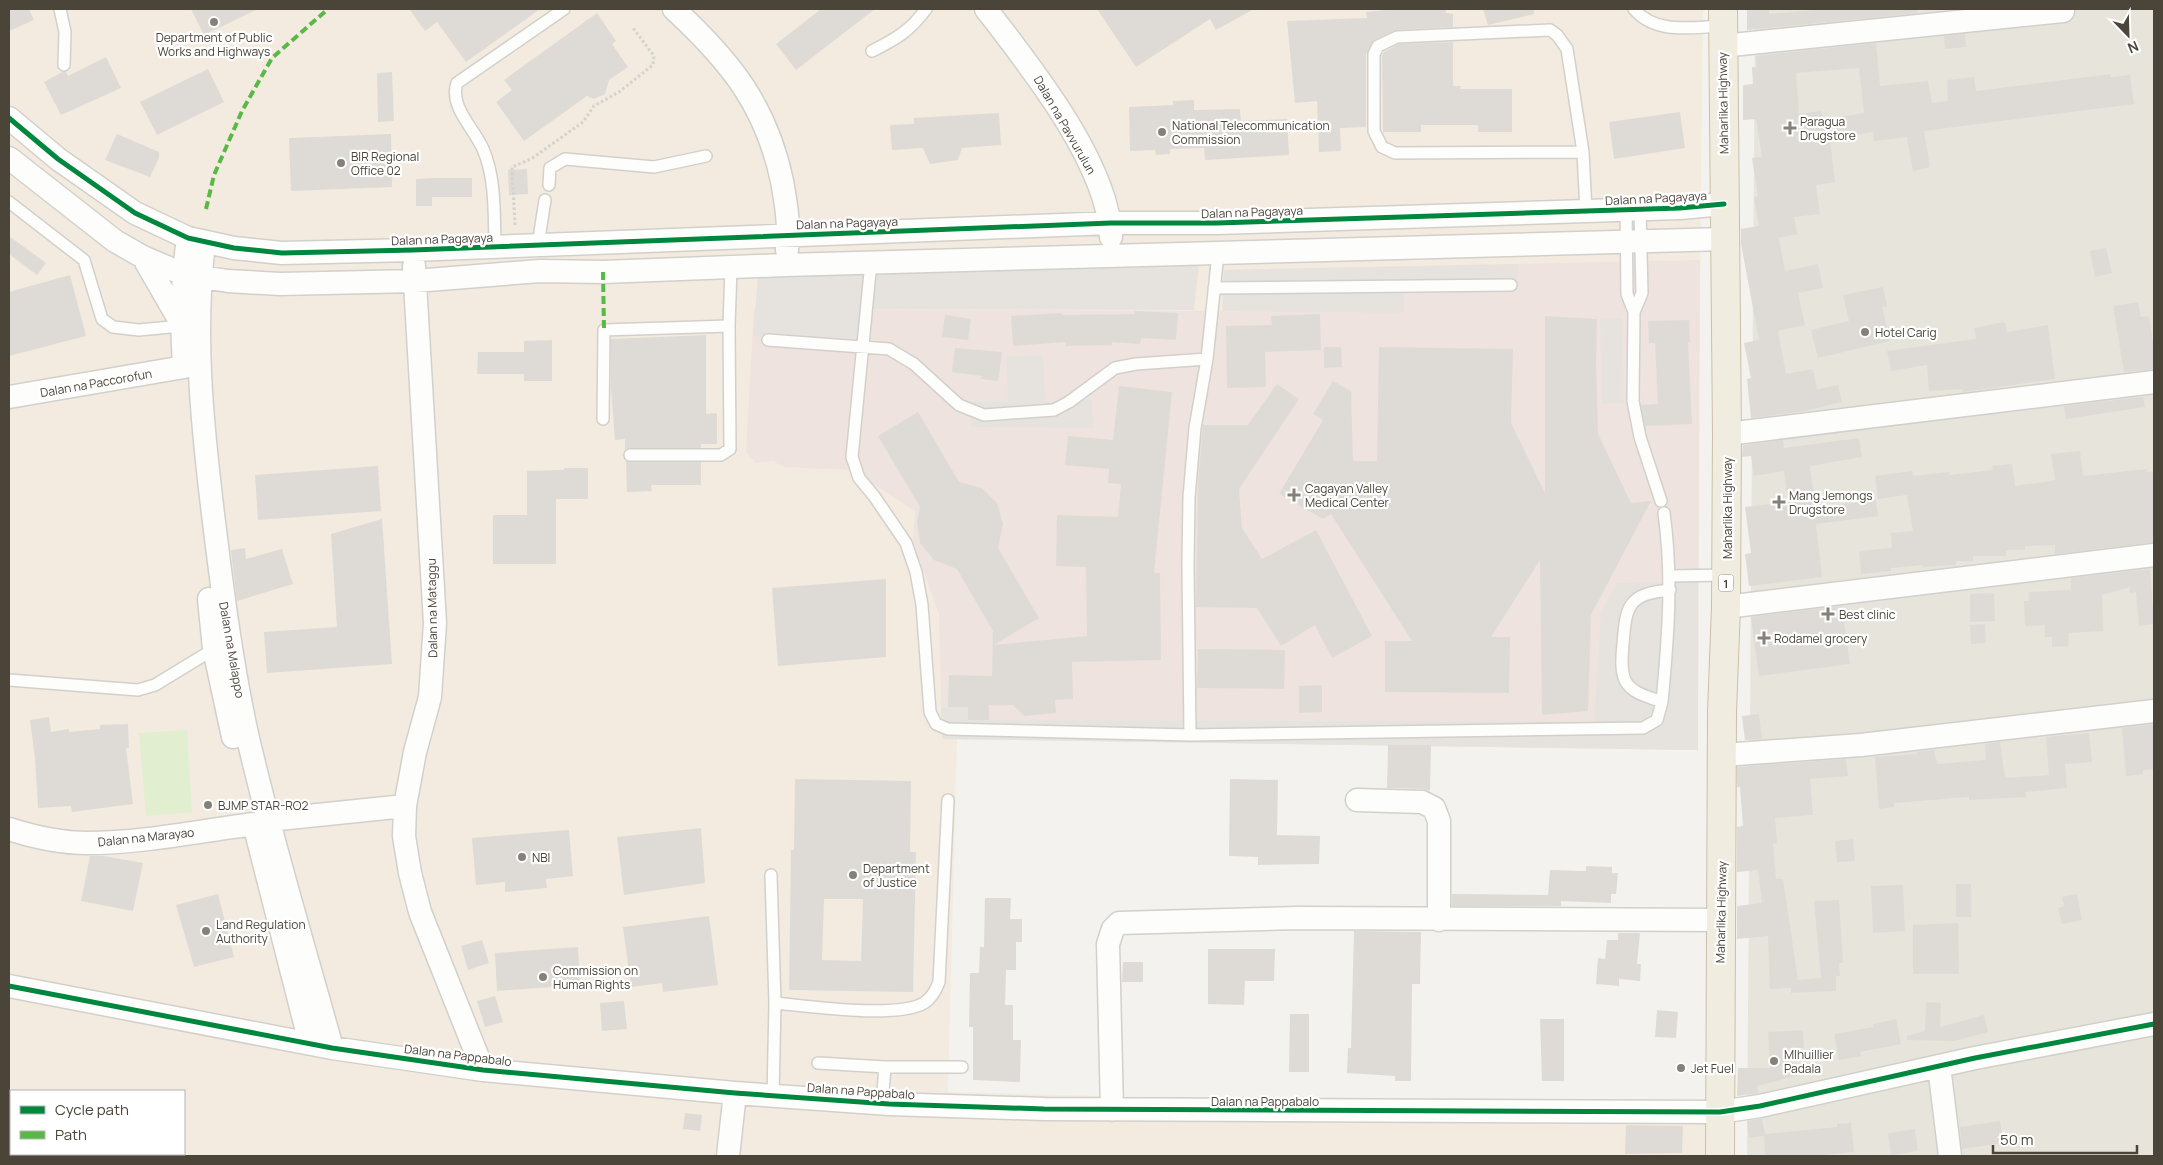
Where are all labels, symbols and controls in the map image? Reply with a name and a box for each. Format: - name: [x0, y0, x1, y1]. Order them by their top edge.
- north arrow: [2103, 10, 2153, 60]
- marker: Department of Public Works and Highways: [208, 16, 220, 28]
- place label: Department of Public Works and Highways: [156, 29, 273, 60]
- text: N: [2125, 37, 2142, 58]
- street label: Maharlika Highway: [1714, 51, 1732, 154]
- street label: Dalan na Pavvurulun: [1030, 73, 1100, 177]
- place label: Paragua Drugstore: [1800, 113, 1856, 144]
- place label: National Telecommunication Commission: [1172, 117, 1330, 148]
- marker: Paragua Drugstore: [1784, 122, 1796, 134]
- marker: National Telecommunication Commission: [1156, 126, 1168, 138]
- place label: BIR Regional Office 02: [351, 148, 419, 179]
- marker: BIR Regional Office 02: [335, 157, 347, 169]
- street label: Dalan na Pagayaya: [1605, 187, 1707, 209]
- street label: Dalan na Pagayaya: [1201, 202, 1303, 222]
- street label: Dalan na Pagayaya: [796, 213, 898, 233]
- street label: Dalan na Pagayaya: [391, 229, 493, 249]
- place label: Hotel Carig: [1875, 324, 1937, 341]
- marker: Hotel Carig: [1859, 326, 1871, 338]
- street label: Dalan na Paccorofun: [39, 365, 153, 401]
- street label: Maharlika Highway: [1719, 456, 1736, 559]
- place label: Cagayan Valley Medical Center: [1305, 480, 1390, 511]
- place label: Mang Jemongs Drugstore: [1789, 487, 1873, 518]
- marker: Cagayan Valley Medical Center: [1287, 488, 1301, 502]
- marker: Mang Jemongs Drugstore: [1773, 496, 1785, 508]
- street label: Dalan na Mataggu: [423, 558, 441, 658]
- road number: 1: [1718, 574, 1734, 592]
- street label: Dalan na Malappo: [215, 601, 249, 699]
- place label: Best clinic: [1839, 606, 1896, 623]
- marker: Best clinic: [1821, 607, 1835, 621]
- place label: Rodamel grocery: [1774, 630, 1868, 647]
- marker: Rodamel grocery: [1758, 632, 1770, 644]
- place label: BJMP STAR-RO2: [218, 797, 308, 814]
- marker: BJMP STAR-RO2: [202, 799, 214, 811]
- street label: Dalan na Marayao: [97, 823, 195, 851]
- place label: NBI: [532, 849, 550, 866]
- marker: NBI: [516, 851, 528, 863]
- place label: Department of Justice: [863, 860, 930, 891]
- street label: Maharlika Highway: [1712, 860, 1730, 963]
- marker: Department of Justice: [847, 869, 859, 881]
- place label: Land Regulation Authority: [216, 916, 306, 947]
- marker: Land Regulation Authority: [200, 925, 212, 937]
- place label: Commission on Human Rights: [553, 962, 638, 993]
- marker: Commission on Human Rights: [537, 971, 549, 983]
- street label: Dalan na Pappabalo: [403, 1040, 513, 1070]
- place label: Mlhuillier Padala: [1784, 1046, 1834, 1077]
- marker: Mlhuillier Padala: [1768, 1055, 1780, 1067]
- place label: Jet Fuel: [1691, 1060, 1734, 1077]
- marker: Jet Fuel: [1675, 1062, 1687, 1074]
- street label: Dalan na Pappabalo: [806, 1079, 916, 1103]
- legend: [10, 1090, 185, 1155]
- street label: Dalan na Pappabalo: [1211, 1093, 1319, 1110]
- text: Cycle path: [55, 1099, 129, 1120]
- scale bar: [1993, 1122, 2137, 1154]
- text: Path: [55, 1124, 87, 1145]
- text: 50 m: [2000, 1129, 2034, 1150]

